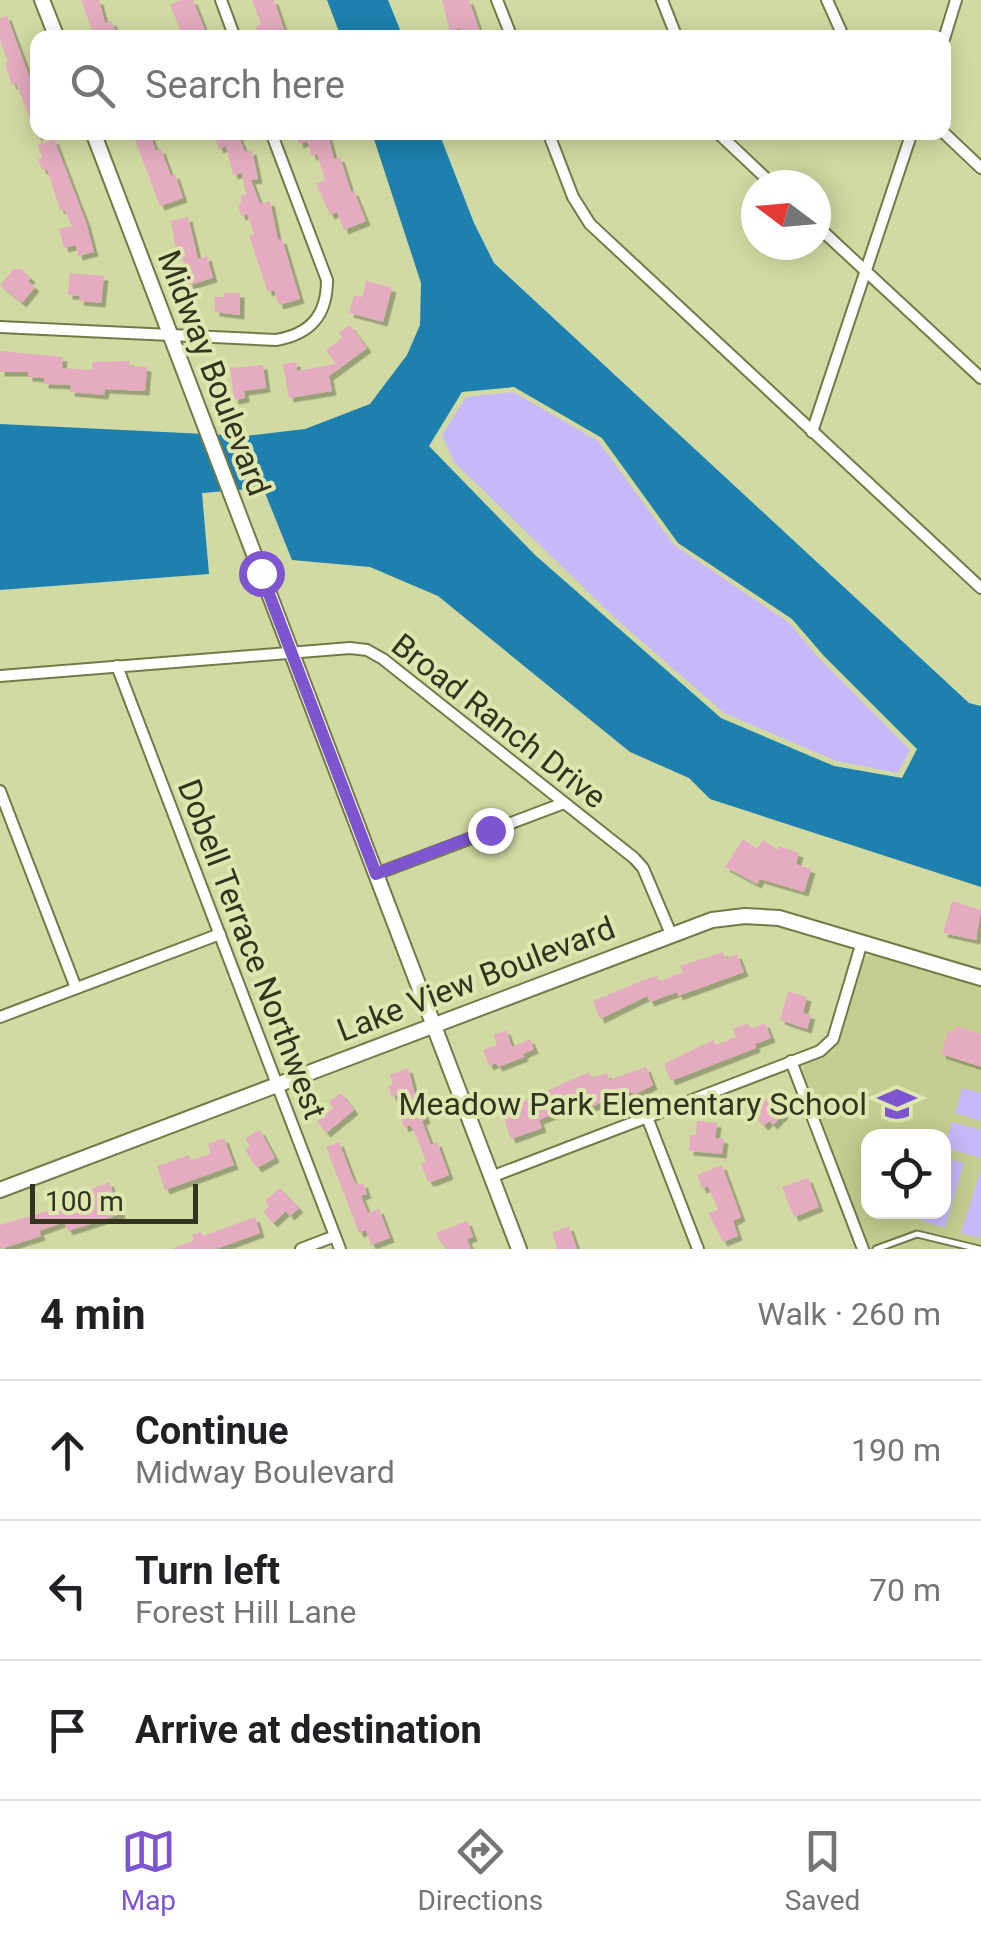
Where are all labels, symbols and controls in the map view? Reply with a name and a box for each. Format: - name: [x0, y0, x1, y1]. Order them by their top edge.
- search box: [30, 30, 951, 140]
- icon: search: [65, 58, 120, 113]
- text: Search here: [145, 63, 345, 107]
- north arrow: [741, 170, 831, 260]
- street label: Midway Boulevard: [150, 245, 278, 501]
- route start: [239, 551, 285, 597]
- street label: Broad Ranch Drive: [384, 626, 614, 816]
- street label: Dobell Terrace Northwest: [170, 774, 334, 1124]
- route end: [468, 808, 514, 854]
- street label: Lake View Boulevard: [332, 909, 620, 1049]
- school or university icon: Meadow Park Elementary School: [876, 1083, 918, 1125]
- place label: Meadow Park Elementary School: [399, 1085, 867, 1123]
- map controls: [861, 1129, 951, 1219]
- button: locate: [861, 1129, 951, 1219]
- scale bar: [30, 1179, 198, 1224]
- text: 100 m: [45, 1185, 124, 1218]
- text: 4 min: [40, 1290, 146, 1339]
- text: Walk · 260 m: [758, 1295, 941, 1333]
- text: Continue: [135, 1409, 289, 1453]
- icon: ahead: [40, 1423, 95, 1478]
- text: 190 m: [851, 1431, 941, 1469]
- text: Midway Boulevard: [135, 1453, 395, 1491]
- text: Turn left: [135, 1549, 280, 1593]
- icon: left: [40, 1563, 95, 1618]
- text: 70 m: [869, 1571, 941, 1609]
- text: Forest Hill Lane: [135, 1593, 356, 1631]
- icon: arrive: [40, 1703, 95, 1758]
- text: Arrive at destination: [135, 1708, 482, 1752]
- tab: Map: [121, 1824, 176, 1917]
- tab: Directions: [417, 1824, 543, 1917]
- tab: Saved: [785, 1824, 860, 1917]

